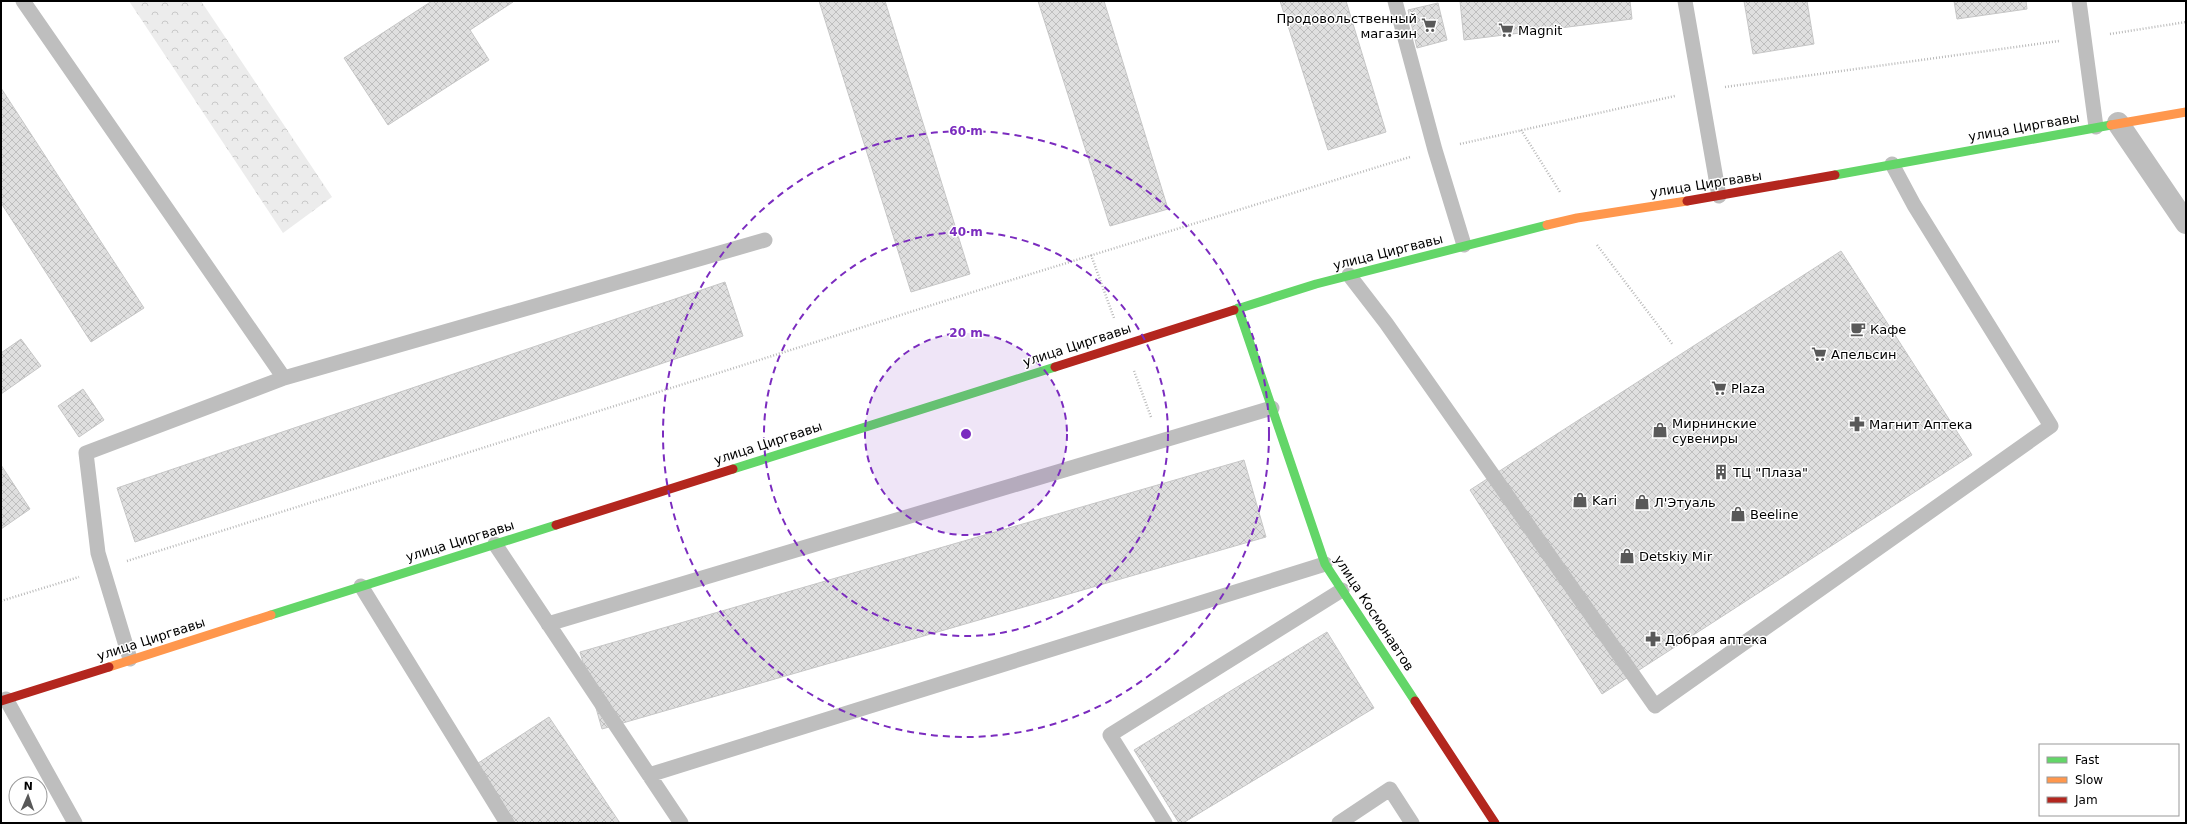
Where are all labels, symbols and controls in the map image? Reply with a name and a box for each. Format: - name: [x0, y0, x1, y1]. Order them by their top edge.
- place label: Продовольственный магазин: [1276, 11, 1417, 41]
- supermarket icon: Продовольственный магазин: [1420, 16, 1438, 34]
- supermarket icon: Magnit: [1497, 21, 1515, 39]
- place label: Magnit: [1518, 23, 1562, 38]
- street label: улица Циргвавы: [1967, 110, 2081, 144]
- text: 60 m: [949, 124, 983, 138]
- street label: улица Циргвавы: [1649, 168, 1763, 200]
- text: 40 m: [949, 225, 983, 239]
- street label: улица Циргвавы: [1332, 231, 1444, 273]
- street label: улица Циргвавы: [1021, 320, 1133, 370]
- cafe icon: Кафе: [1849, 320, 1867, 338]
- place label: Кафе: [1870, 322, 1906, 337]
- text: 20 m: [949, 326, 983, 340]
- supermarket icon: Апельсин: [1810, 345, 1828, 363]
- place label: Апельсин: [1831, 347, 1896, 362]
- supermarket icon: Plaza: [1710, 379, 1728, 397]
- place label: Plaza: [1731, 381, 1765, 396]
- pharmacy icon: Магнит Аптека: [1848, 415, 1866, 433]
- place label: Мирнинские сувениры: [1672, 416, 1757, 446]
- place label: Магнит Аптека: [1869, 417, 1972, 432]
- street label: улица Циргвавы: [712, 418, 824, 468]
- shop icon: Мирнинские сувениры: [1651, 421, 1669, 439]
- centre of rings: [959, 427, 973, 441]
- building icon: ТЦ "Плаза": [1712, 463, 1730, 481]
- place label: ТЦ "Плаза": [1732, 465, 1808, 480]
- shop icon: Kari: [1571, 491, 1589, 509]
- place label: Kari: [1592, 493, 1617, 508]
- shop icon: Л'Этуаль: [1633, 493, 1651, 511]
- place label: Л'Этуаль: [1654, 495, 1716, 510]
- shop icon: Beeline: [1729, 505, 1747, 523]
- place label: Beeline: [1750, 507, 1798, 522]
- street label: улица Циргвавы: [404, 517, 516, 565]
- shop icon: Detskiy Mir: [1618, 547, 1636, 565]
- place label: Detskiy Mir: [1639, 549, 1713, 564]
- street label: улица Космонавтов: [1331, 552, 1417, 674]
- street label: улица Циргвавы: [95, 614, 207, 664]
- pharmacy icon: Добрая аптека: [1644, 630, 1662, 648]
- place label: Добрая аптека: [1665, 632, 1767, 647]
- legend: [2039, 744, 2179, 816]
- text: Fast: [2075, 753, 2099, 767]
- text: Slow: [2075, 773, 2103, 787]
- north arrow: [8, 776, 48, 816]
- text: N: [23, 780, 33, 793]
- text: Jam: [2074, 793, 2098, 807]

